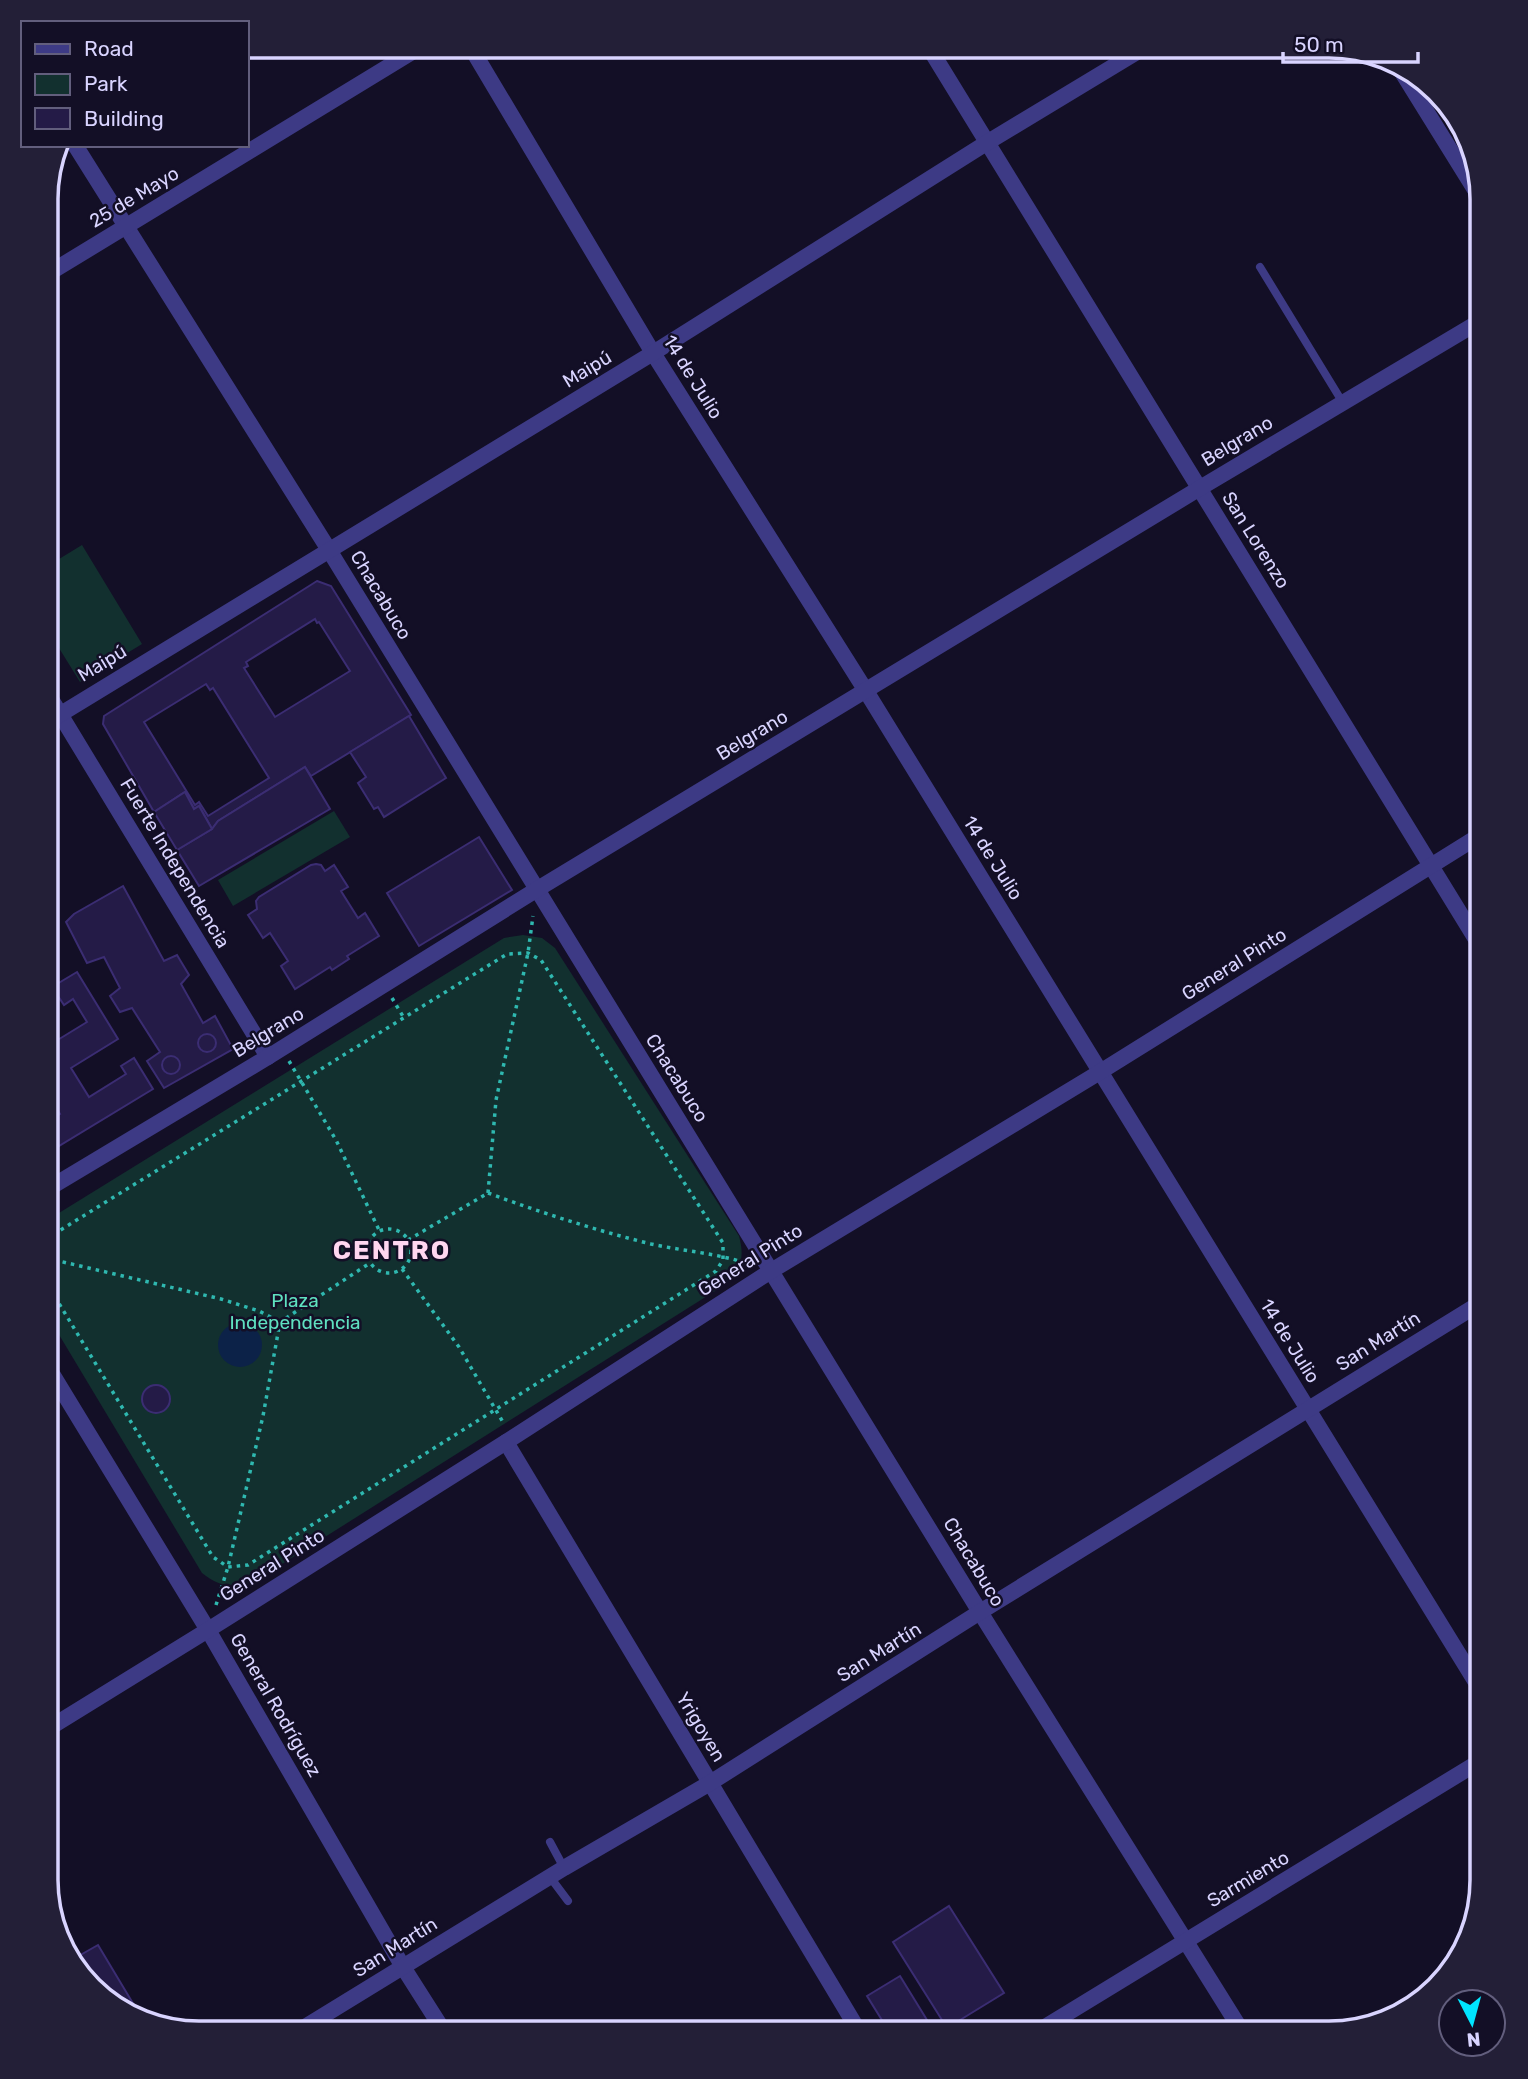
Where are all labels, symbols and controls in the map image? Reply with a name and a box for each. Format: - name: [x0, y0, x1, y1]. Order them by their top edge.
- legend: [21, 21, 248, 147]
- scale bar: [1283, 21, 1418, 65]
- text: 50 m: [1294, 32, 1344, 57]
- text: Road: [84, 36, 134, 61]
- text: Park: [84, 71, 128, 96]
- text: Building: [84, 106, 164, 131]
- street label: 25 de Mayo: [85, 161, 183, 233]
- street label: 14 de Julio: [658, 331, 728, 423]
- street label: Maipú: [558, 346, 616, 392]
- street label: Belgrano: [1197, 411, 1277, 471]
- street label: San Lorenzo: [1217, 487, 1295, 593]
- street label: Chacabuco: [345, 546, 417, 644]
- street label: Maipú: [73, 640, 131, 686]
- street label: Belgrano: [712, 705, 792, 765]
- street label: Fuerte Independencia: [115, 774, 235, 952]
- street label: 14 de Julio: [958, 812, 1028, 904]
- street label: General Pinto: [1177, 923, 1291, 1005]
- street label: Belgrano: [228, 1002, 308, 1062]
- street label: Chacabuco: [641, 1030, 713, 1126]
- street label: General Pinto: [693, 1219, 807, 1301]
- district label: CENTRO: [333, 1235, 451, 1266]
- park label: Plaza Independencia: [229, 1289, 361, 1334]
- street label: 14 de Julio: [1255, 1295, 1325, 1387]
- street label: San Martín: [1332, 1306, 1424, 1376]
- street label: Chacabuco: [938, 1513, 1010, 1611]
- street label: General Pinto: [215, 1524, 329, 1606]
- street label: San Martín: [833, 1617, 925, 1687]
- street label: General Rodríguez: [226, 1629, 326, 1781]
- street label: Yrigoyen: [671, 1688, 731, 1766]
- street label: Sarmiento: [1203, 1846, 1293, 1912]
- street label: San Martín: [349, 1912, 441, 1982]
- north arrow: [1437, 1988, 1507, 2058]
- text: N: [1466, 2027, 1482, 2052]

